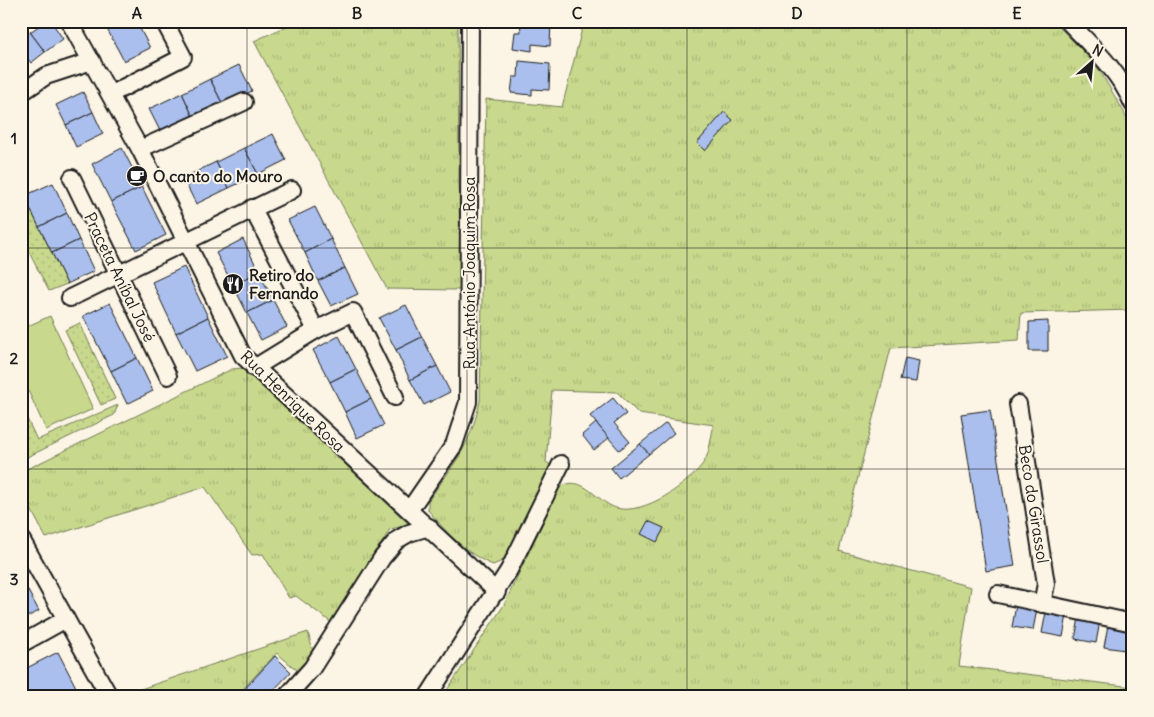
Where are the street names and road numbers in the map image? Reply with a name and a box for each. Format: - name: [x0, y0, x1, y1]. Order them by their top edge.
- street label: Rua António Joaquim Rosa: [459, 177, 479, 369]
- street label: Praceta Aníbal José: [80, 209, 160, 345]
- street label: Rua Henrique Rosa: [237, 346, 349, 456]
- street label: Beco do Girassol: [1015, 443, 1053, 565]

